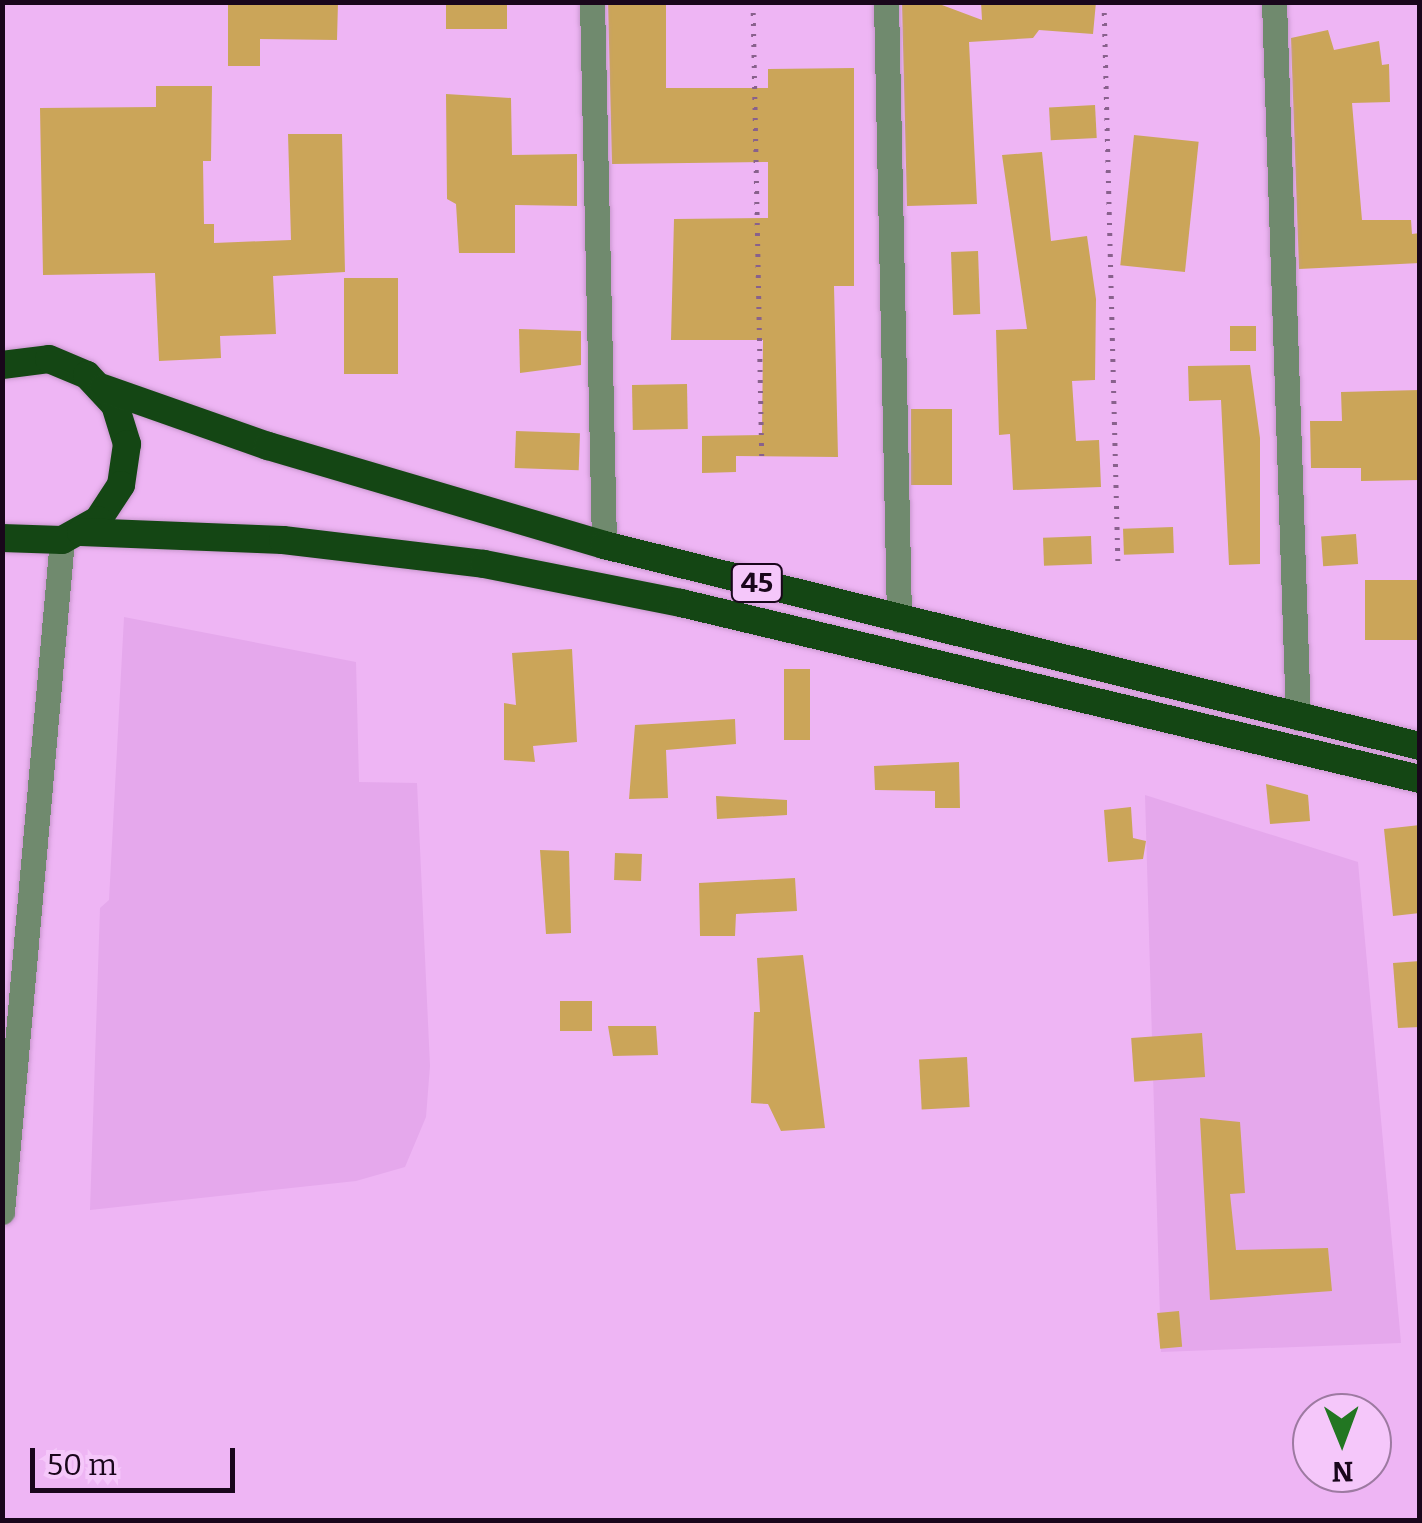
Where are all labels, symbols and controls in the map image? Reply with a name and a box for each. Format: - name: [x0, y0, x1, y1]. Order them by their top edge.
- road number: 45: [730, 560, 784, 606]
- north arrow: [1292, 1393, 1392, 1493]
- scale bar: [35, 1428, 240, 1490]
- text: 50 m: [47, 1447, 117, 1483]
- text: N: [1331, 1455, 1354, 1488]

